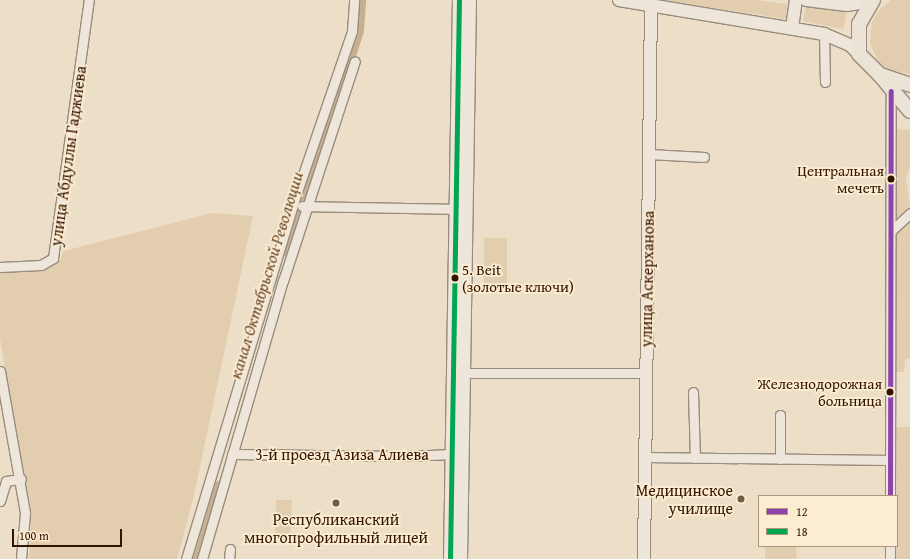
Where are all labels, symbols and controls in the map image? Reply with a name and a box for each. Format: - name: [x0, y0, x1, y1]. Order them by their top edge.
- street label: улица Абдуллы Гаджиева: [46, 65, 90, 247]
- place label: Центральная мечеть: [797, 161, 884, 196]
- water label: канал Октябрьской Революции: [225, 169, 307, 381]
- marker: Центральная мечеть: [886, 174, 896, 184]
- street label: улица Аскерханова: [636, 211, 658, 347]
- place label: 5. Beit (золотые ключи): [462, 260, 574, 295]
- marker: 5. Beit (золотые ключи): [450, 273, 460, 283]
- place label: Железнодорожная больница: [758, 374, 882, 409]
- marker: Железнодорожная больница: [885, 387, 895, 397]
- street label: 3-й проезд Азиза Алиева: [255, 444, 429, 464]
- place label: Медицинское училище: [636, 480, 733, 518]
- marker: Медицинское училище: [736, 494, 746, 504]
- legend: [758, 495, 898, 547]
- marker: Республиканский многопрофильный лицей: [331, 498, 341, 508]
- text: 12: [796, 503, 808, 520]
- place label: Республиканский многопрофильный лицей: [244, 509, 428, 547]
- scale bar: [14, 521, 124, 547]
- text: 18: [796, 523, 808, 540]
- text: 100 m: [19, 527, 49, 544]

